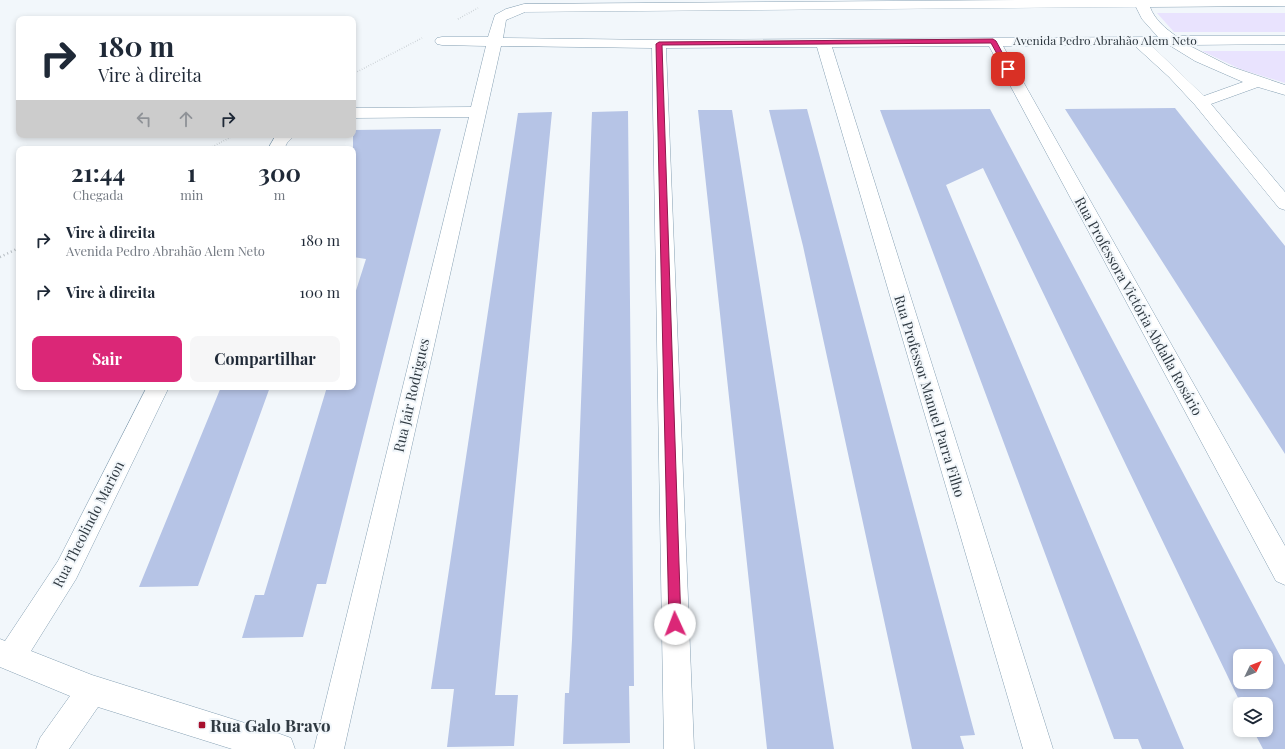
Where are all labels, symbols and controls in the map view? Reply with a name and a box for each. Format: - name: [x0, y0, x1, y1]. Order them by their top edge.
- text: 180 m: [98, 27, 174, 64]
- icon: right: [32, 32, 84, 84]
- street label: Avenida Pedro Abrahão Alem Neto: [1012, 32, 1197, 48]
- pin: [991, 52, 1025, 86]
- icon: arrive: [997, 58, 1019, 80]
- text: Vire à direita: [98, 63, 202, 87]
- icon: left: [133, 108, 155, 130]
- icon: ahead: [175, 108, 197, 130]
- icon: right: [217, 108, 239, 130]
- text: 21:44: [71, 156, 125, 188]
- text: 1: [187, 156, 196, 188]
- text: 300: [258, 156, 301, 188]
- text: Chegada: [73, 186, 123, 203]
- text: min: [180, 186, 203, 203]
- text: m: [274, 186, 285, 203]
- street label: Rua Professora Victória Abdalla Rosário: [1071, 193, 1207, 419]
- text: Vire à direita: [66, 222, 155, 242]
- icon: right: [32, 229, 54, 251]
- text: 180 m: [301, 230, 340, 250]
- text: Avenida Pedro Abrahão Alem Neto: [66, 242, 265, 259]
- icon: right: [32, 281, 54, 303]
- text: Vire à direita: [66, 282, 155, 302]
- text: 100 m: [299, 282, 340, 302]
- street label: Rua Professor Manuel Parra Filho: [890, 293, 970, 500]
- button: Sair: [32, 336, 182, 382]
- button: Compartilhar: [190, 336, 340, 382]
- street label: Rua Jair Rodrigues: [389, 336, 433, 454]
- street label: Rua Theolindo Marion: [48, 457, 128, 591]
- position arrow: [654, 603, 696, 645]
- north arrow: [1233, 649, 1273, 689]
- map controls: [1233, 649, 1273, 737]
- button: layers: [1233, 697, 1273, 737]
- place label: Rua Galo Bravo: [210, 714, 331, 736]
- marker: Rua Galo Bravo: [197, 720, 207, 730]

